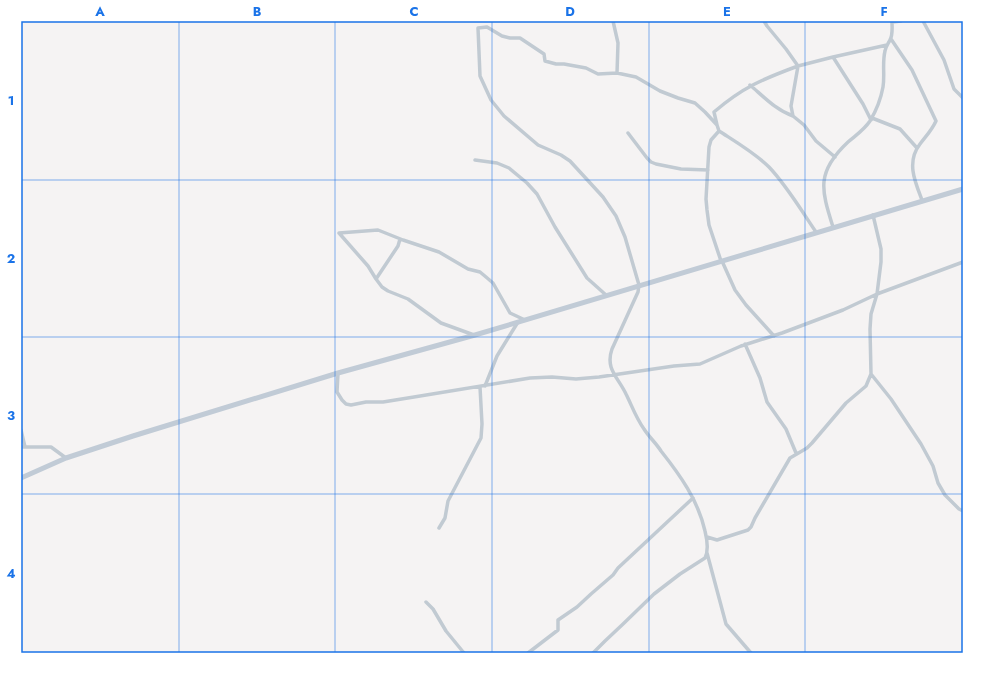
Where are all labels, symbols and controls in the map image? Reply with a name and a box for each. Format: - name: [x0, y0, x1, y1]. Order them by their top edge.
- text: A: [94, 2, 105, 21]
- text: B: [253, 2, 262, 21]
- text: C: [409, 2, 419, 21]
- text: D: [565, 2, 575, 21]
- text: E: [723, 2, 731, 21]
- text: F: [880, 2, 888, 21]
- text: 1: [8, 91, 14, 110]
- text: 2: [7, 249, 15, 268]
- text: 3: [7, 406, 15, 425]
- text: 4: [6, 564, 16, 583]

